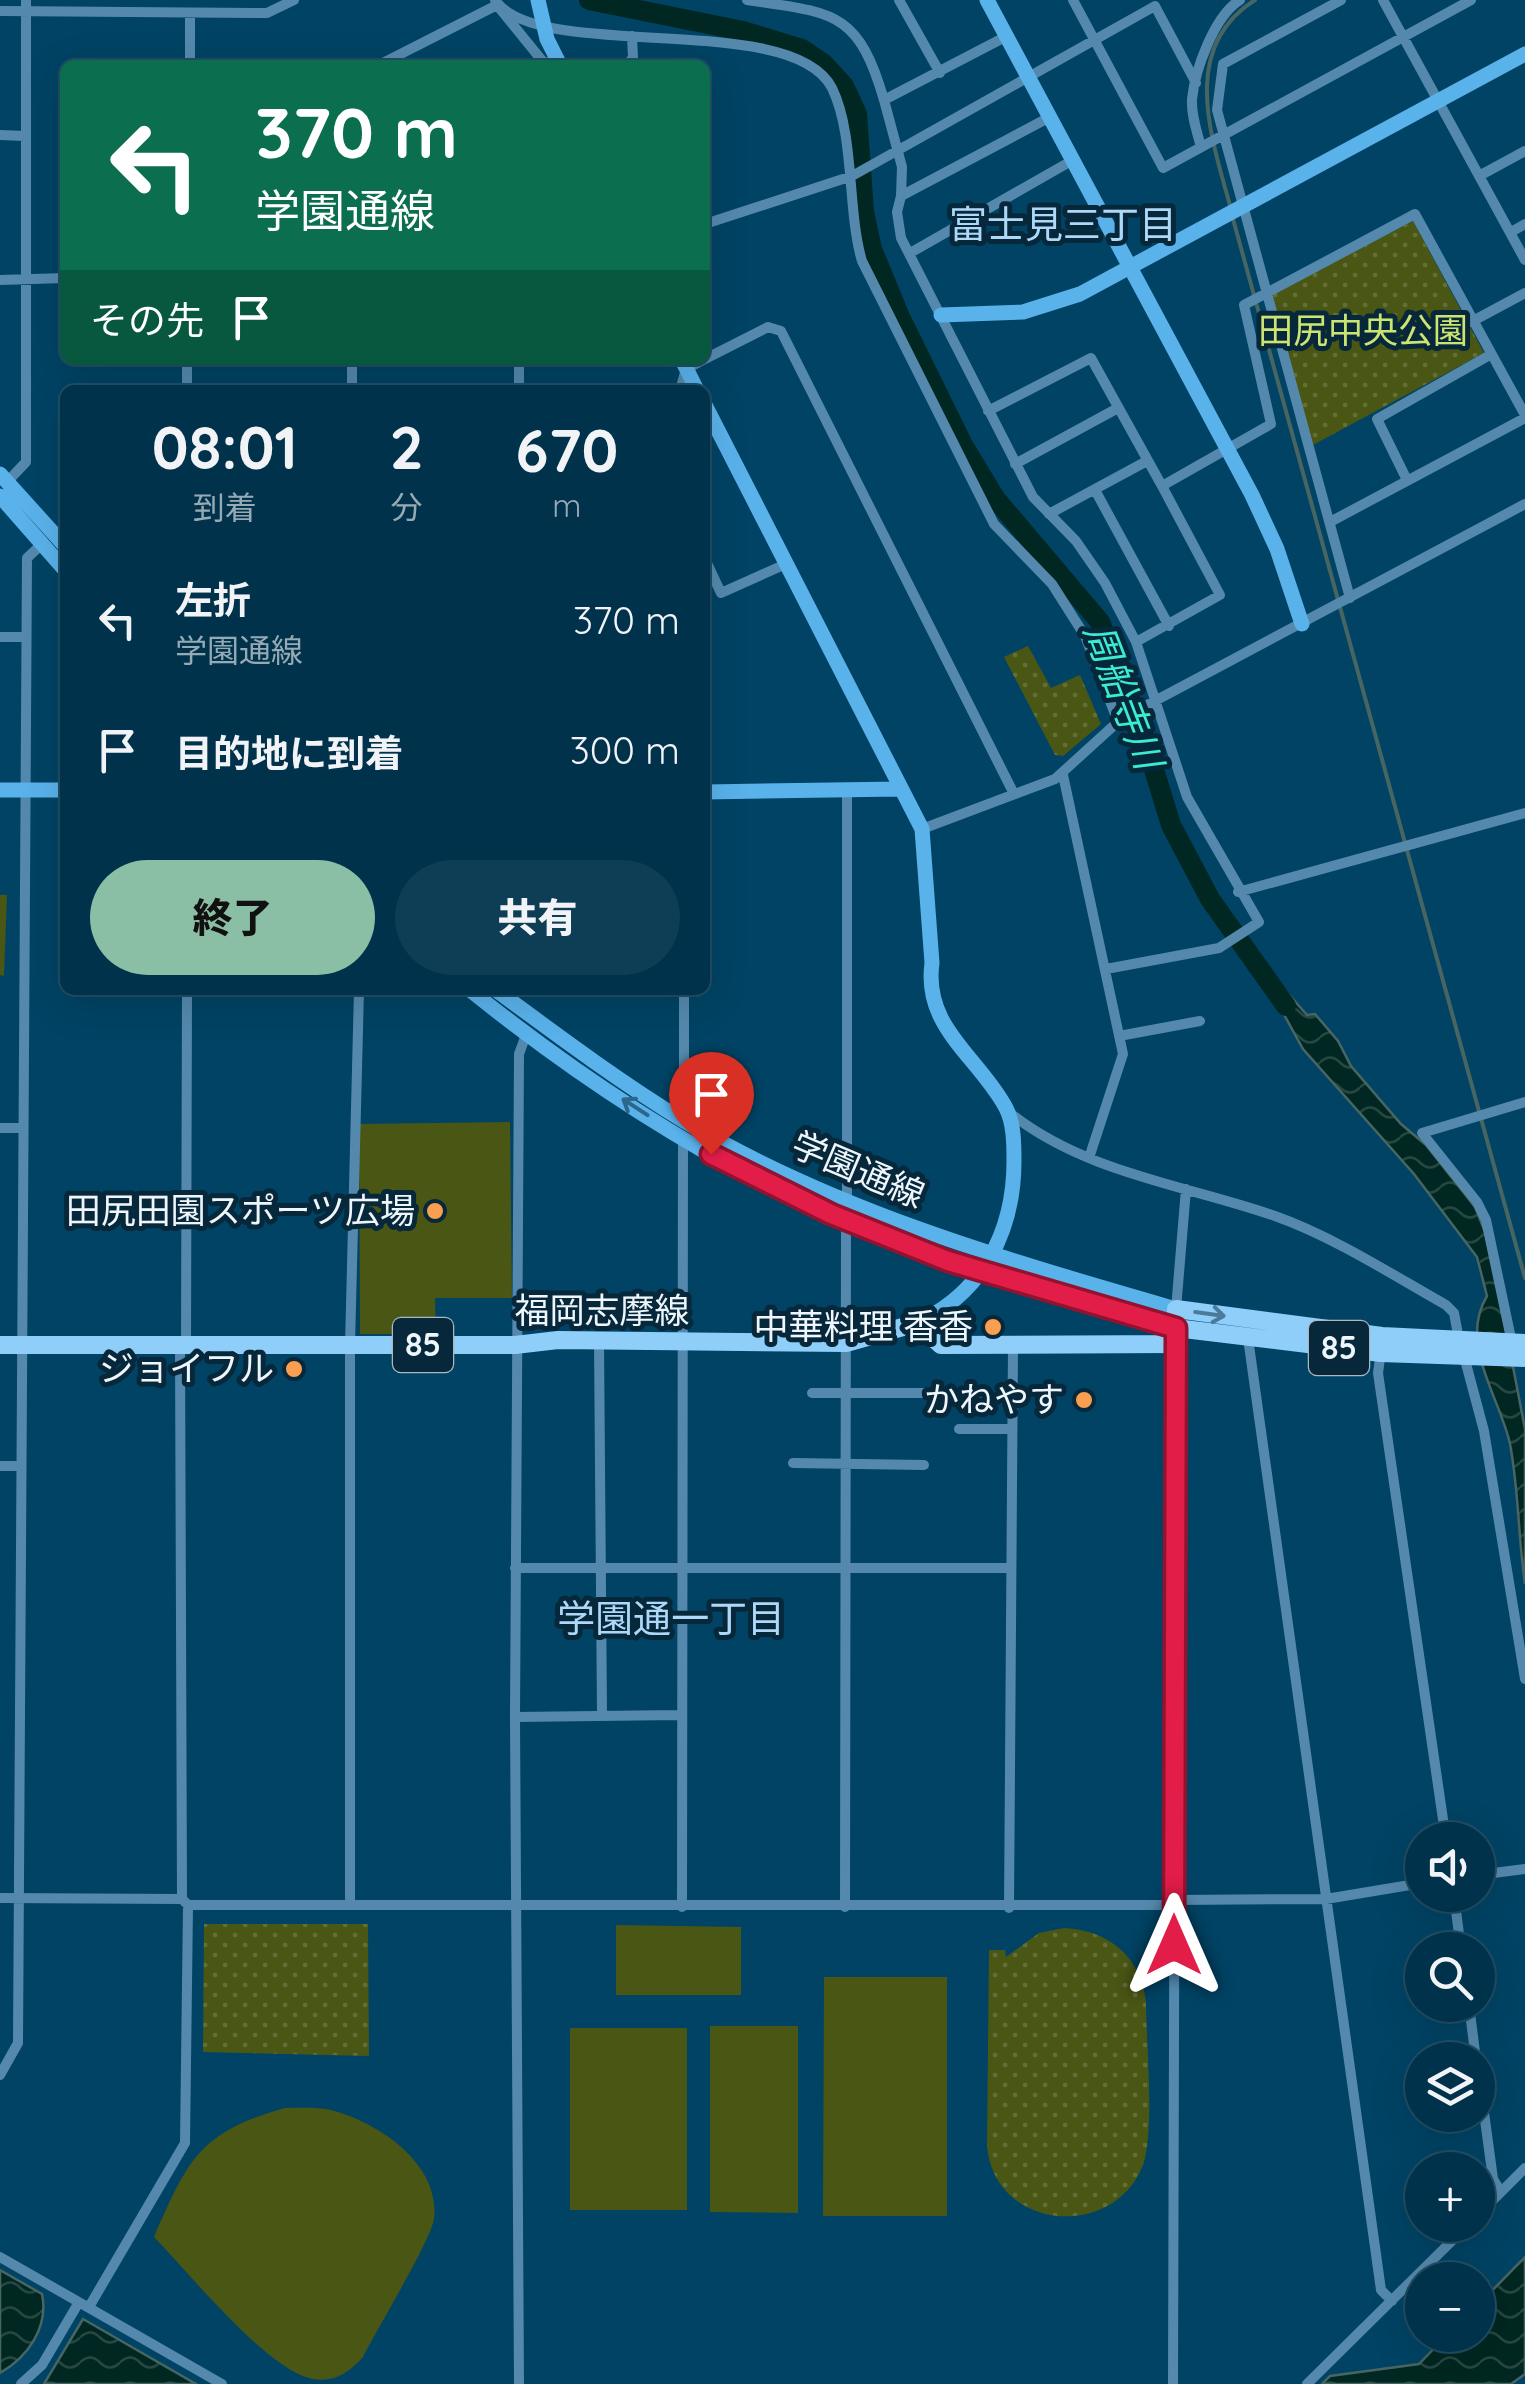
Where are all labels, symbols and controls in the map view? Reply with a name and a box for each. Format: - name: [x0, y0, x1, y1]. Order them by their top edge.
- text: 370 m: [255, 88, 458, 176]
- icon: left: [90, 100, 220, 230]
- text: 学園通線: [255, 182, 435, 238]
- district label: 富士見三丁目: [949, 200, 1177, 248]
- icon: arrive: [224, 290, 279, 345]
- text: その先: [90, 296, 204, 344]
- park label: 田尻中央公園: [1258, 308, 1468, 352]
- text: 08:01: [152, 409, 298, 484]
- text: 2: [390, 409, 424, 484]
- text: 670: [515, 412, 618, 487]
- text: m: [552, 485, 581, 525]
- text: 到着: [193, 487, 257, 527]
- text: 分: [391, 487, 423, 527]
- text: 左折: [175, 576, 251, 624]
- icon: left: [90, 593, 145, 648]
- text: 370 m: [573, 596, 680, 644]
- water label: 周船寺川: [1074, 616, 1175, 779]
- text: 学園通線: [175, 630, 303, 670]
- icon: arrive: [90, 723, 145, 778]
- text: 300 m: [570, 726, 680, 774]
- text: 目的地に到着: [175, 729, 403, 777]
- button: 終了: [90, 860, 375, 975]
- button: 共有: [395, 860, 680, 975]
- pin: [669, 1052, 754, 1155]
- icon: arrive: [684, 1067, 739, 1122]
- one-way arrow: [622, 1096, 650, 1117]
- street label: 学園通線: [785, 1121, 931, 1217]
- place label: 田尻田園スポーツ広場: [66, 1188, 415, 1232]
- marker: 田尻田園スポーツ広場: [424, 1200, 446, 1222]
- street label: 福岡志摩線: [514, 1288, 690, 1332]
- place label: 中華料理 香香: [753, 1304, 973, 1348]
- one-way arrow: [1193, 1306, 1225, 1324]
- marker: 中華料理 香香: [982, 1316, 1004, 1338]
- road number: 85: [393, 1318, 453, 1372]
- road number: 85: [1309, 1321, 1369, 1375]
- place label: ジョイフル: [99, 1346, 274, 1390]
- marker: ジョイフル: [283, 1358, 305, 1380]
- place label: かねやす: [924, 1377, 1064, 1421]
- marker: かねやす: [1073, 1389, 1095, 1411]
- district label: 学園通一丁目: [557, 1594, 785, 1642]
- map controls: [1405, 1822, 1495, 2352]
- button: sound: [1405, 1822, 1495, 1912]
- position arrow: [1122, 1893, 1226, 1997]
- button: search: [1405, 1932, 1495, 2022]
- button: layers: [1405, 2042, 1495, 2132]
- button: +: [1405, 2152, 1495, 2242]
- button: −: [1405, 2262, 1495, 2352]

